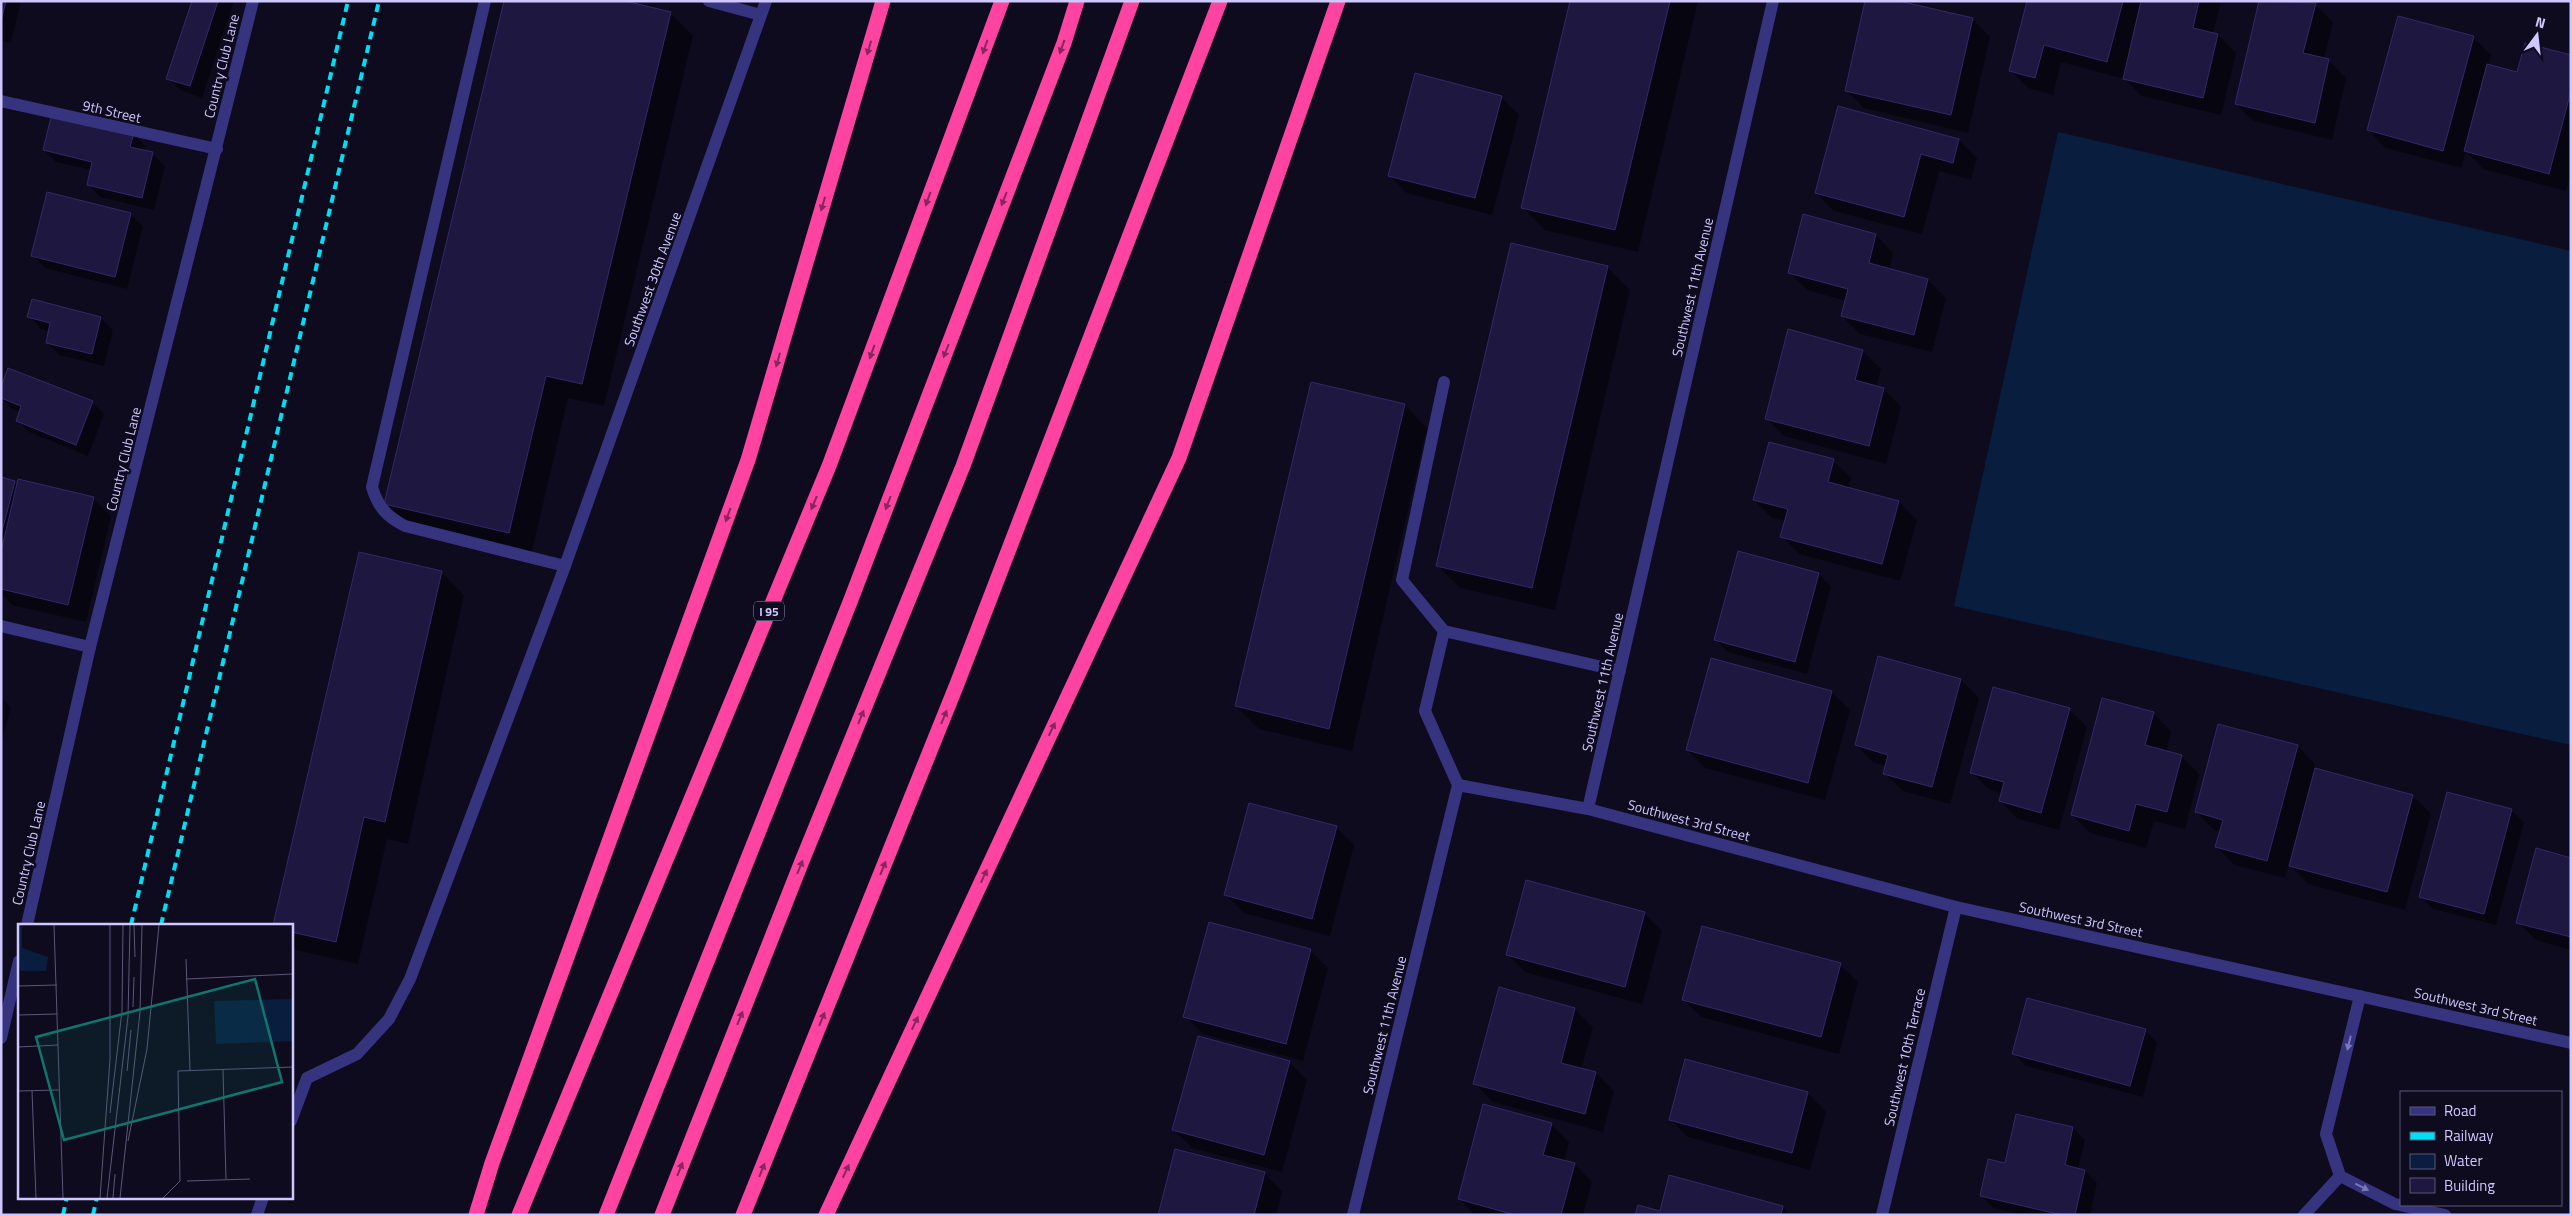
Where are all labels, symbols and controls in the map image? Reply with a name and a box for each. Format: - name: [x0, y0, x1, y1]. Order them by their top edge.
- north arrow: [2512, 10, 2562, 60]
- text: N: [2533, 11, 2548, 33]
- street label: Country Club Lane: [198, 12, 244, 120]
- one-way arrow: [981, 40, 989, 55]
- one-way arrow: [1058, 40, 1065, 55]
- one-way arrow: [865, 41, 873, 56]
- street label: 9th Street: [81, 94, 143, 128]
- one-way arrow: [924, 192, 932, 207]
- one-way arrow: [1000, 192, 1008, 207]
- one-way arrow: [819, 197, 827, 212]
- street label: Southwest 30th Avenue: [618, 209, 686, 349]
- street label: Southwest 11th Avenue: [1666, 215, 1718, 359]
- one-way arrow: [868, 344, 875, 359]
- one-way arrow: [942, 344, 950, 359]
- one-way arrow: [773, 352, 781, 367]
- street label: Country Club Lane: [100, 405, 146, 513]
- one-way arrow: [809, 496, 817, 510]
- one-way arrow: [884, 496, 892, 511]
- one-way arrow: [724, 507, 731, 522]
- road number: I 95: [754, 602, 784, 620]
- street label: Southwest 11th Avenue: [1576, 610, 1628, 754]
- one-way arrow: [857, 709, 865, 724]
- one-way arrow: [941, 710, 948, 725]
- one-way arrow: [1049, 722, 1057, 736]
- street label: Southwest 3rd Street: [1625, 794, 1753, 846]
- street label: Country Club Lane: [6, 799, 50, 907]
- one-way arrow: [796, 859, 804, 874]
- one-way arrow: [879, 860, 887, 875]
- one-way arrow: [980, 869, 988, 883]
- street label: Southwest 3rd Street: [2017, 896, 2145, 942]
- inset map: [18, 924, 292, 1198]
- street label: Southwest 11th Avenue: [1357, 954, 1411, 1096]
- street label: Southwest 3rd Street: [2412, 982, 2540, 1030]
- street label: Southwest 10th Terrace: [1878, 986, 1930, 1128]
- one-way arrow: [737, 1011, 744, 1026]
- one-way arrow: [819, 1012, 827, 1026]
- one-way arrow: [911, 1016, 919, 1030]
- one-way arrow: [2345, 1036, 2353, 1051]
- legend: [2400, 1091, 2562, 1206]
- text: Road: [2444, 1099, 2476, 1122]
- text: Railway: [2444, 1124, 2494, 1147]
- text: Water: [2444, 1149, 2483, 1172]
- one-way arrow: [677, 1162, 684, 1177]
- one-way arrow: [758, 1162, 766, 1177]
- one-way arrow: [842, 1164, 850, 1178]
- text: Building: [2444, 1174, 2495, 1197]
- one-way arrow: [2355, 1183, 2370, 1191]

